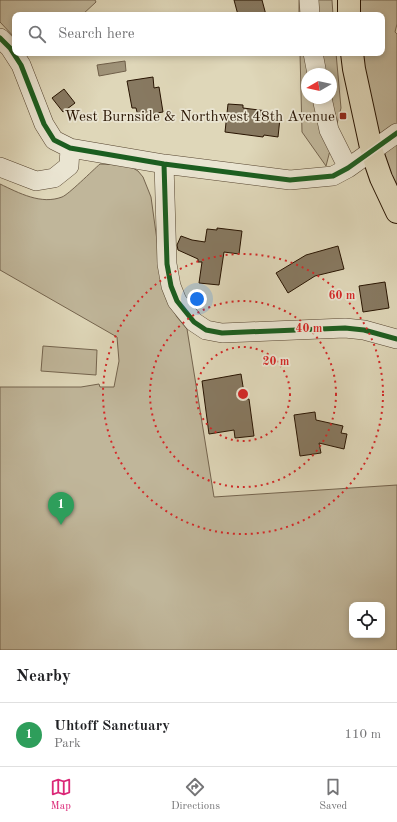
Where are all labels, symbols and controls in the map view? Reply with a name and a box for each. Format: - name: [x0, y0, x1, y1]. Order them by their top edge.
- search box: [12, 12, 385, 56]
- icon: search: [26, 23, 48, 45]
- text: Search here: [58, 27, 135, 42]
- north arrow: [301, 68, 337, 104]
- place label: West Burnside & Northwest 48th Avenue: [64, 110, 335, 125]
- marker: West Burnside & Northwest 48th Avenue: [338, 111, 348, 121]
- your location: [187, 289, 207, 309]
- text: 60 m: [329, 290, 356, 302]
- text: 40 m: [296, 323, 323, 335]
- text: 20 m: [263, 356, 290, 368]
- centre of rings: [236, 387, 250, 401]
- pin: 1: [48, 492, 74, 525]
- map controls: [349, 602, 385, 638]
- button: locate: [349, 602, 385, 638]
- text: Nearby: [16, 668, 71, 685]
- text: Uhtoff Sanctuary: [54, 719, 170, 734]
- text: 1: [25, 728, 33, 741]
- text: 110 m: [344, 728, 381, 741]
- text: Park: [54, 737, 81, 750]
- tab: Map: [50, 776, 72, 814]
- tab: Directions: [171, 776, 220, 814]
- tab: Saved: [319, 776, 347, 814]

